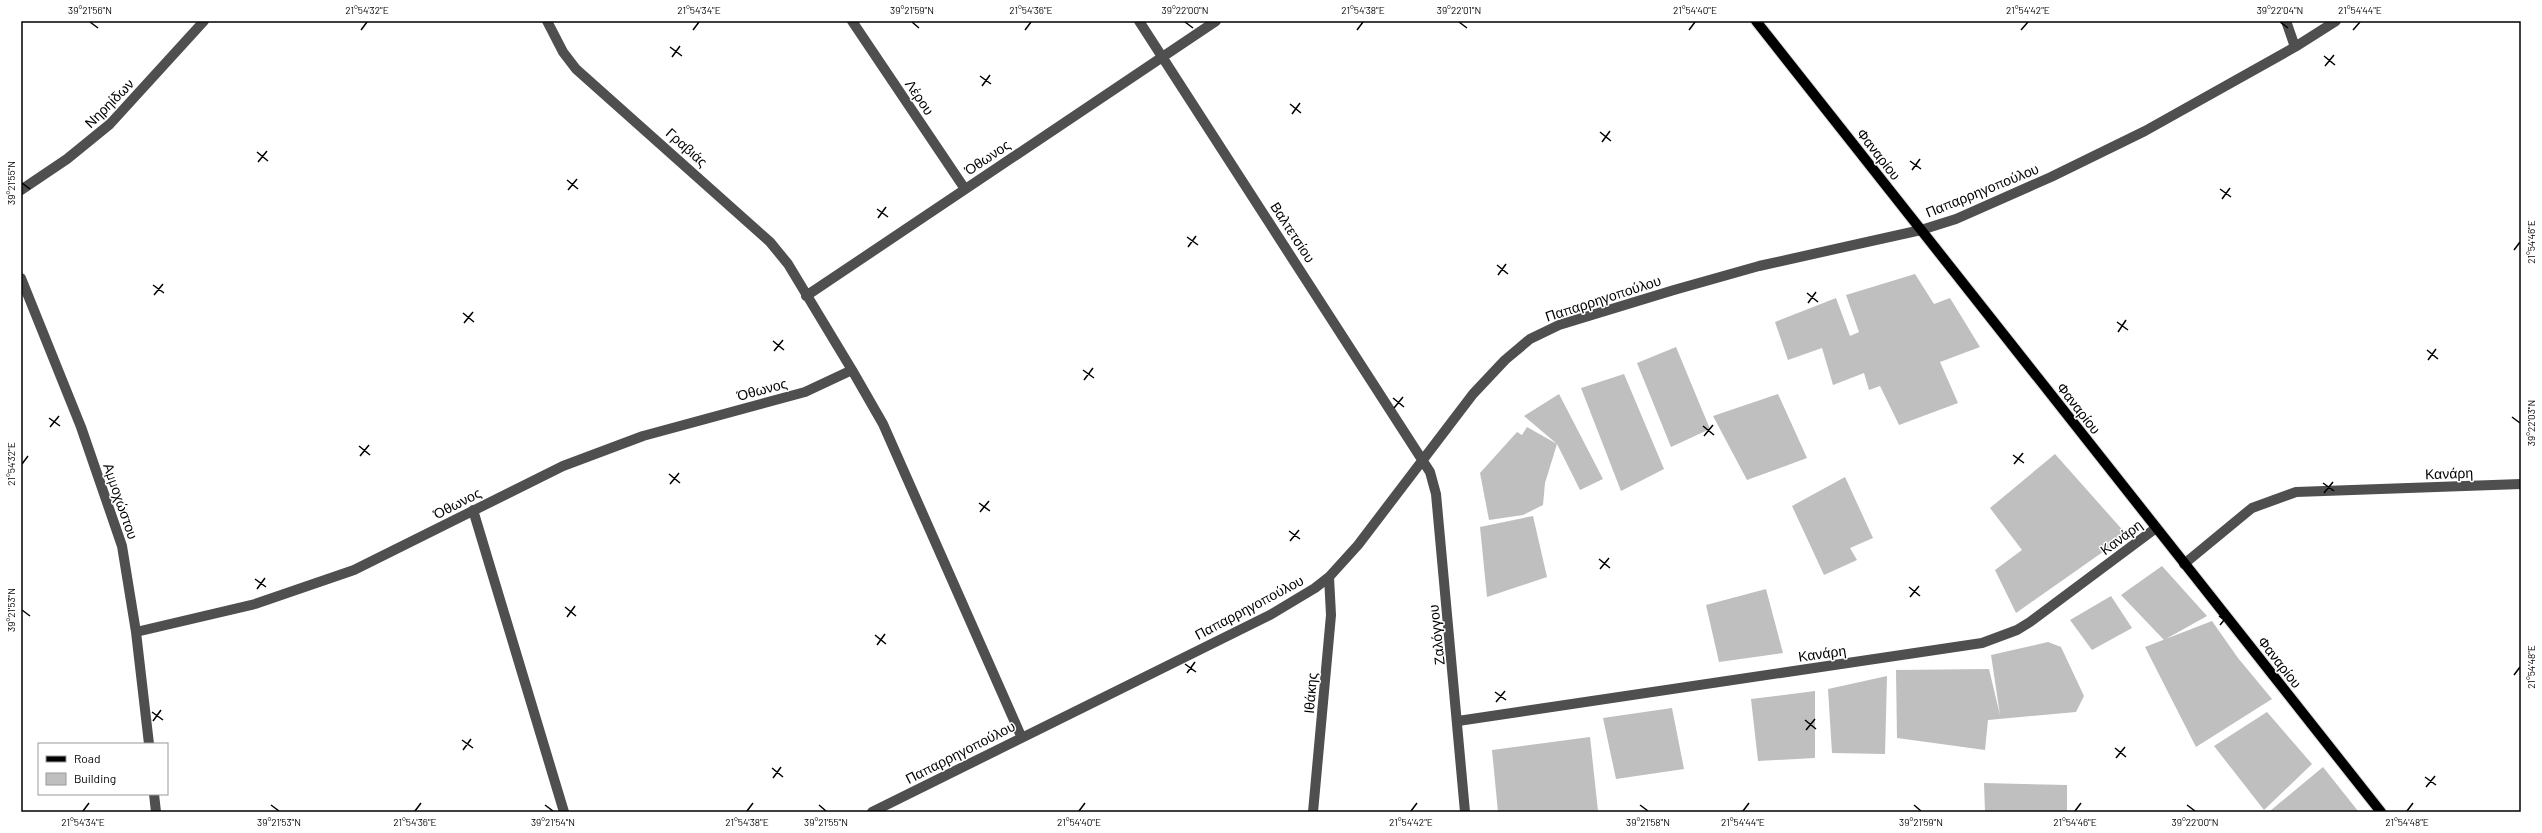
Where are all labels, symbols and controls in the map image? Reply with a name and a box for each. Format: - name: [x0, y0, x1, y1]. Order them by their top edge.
- text: 39°21'56"N: [68, 4, 112, 16]
- text: 21°54'32"E: [345, 4, 389, 16]
- text: 21°54'34"E: [677, 4, 721, 16]
- text: 39°21'59"N: [890, 4, 934, 16]
- text: 21°54'36"E: [1009, 4, 1053, 16]
- text: 39°22'00"N: [1162, 4, 1208, 16]
- text: 21°54'38"E: [1341, 4, 1385, 16]
- text: 39°22'01"N: [1437, 4, 1481, 16]
- text: 21°54'40"E: [1673, 4, 1717, 16]
- text: 21°54'42"E: [2006, 4, 2050, 16]
- text: 39°22'04"N: [2257, 4, 2303, 16]
- text: 21°54'44"E: [2338, 4, 2382, 16]
- street label: Νηρηίδων: [81, 75, 137, 131]
- street label: Λέρου: [902, 76, 938, 118]
- street label: Γραβιάς: [663, 124, 711, 170]
- street label: Φαναρίου: [1854, 125, 1904, 183]
- street label: Όθωνος: [960, 136, 1013, 179]
- street label: Παπαρρηγοπούλου: [1923, 160, 2041, 220]
- text: 39°21'55"N: [5, 161, 17, 205]
- street label: Βαλτετσίου: [1267, 199, 1319, 265]
- text: 21°54'46"E: [2525, 220, 2537, 264]
- street label: Παπαρρηγοπούλου: [1543, 271, 1663, 325]
- street label: Όθωνος: [734, 374, 789, 404]
- street label: Φαναρίου: [2054, 379, 2104, 437]
- text: 39°22'03"N: [2525, 400, 2537, 446]
- text: 21°54'32"E: [5, 442, 17, 486]
- street label: Αμμοχώστου: [100, 461, 142, 541]
- street label: Κανάρη: [2425, 464, 2473, 482]
- street label: Όθωνος: [429, 484, 484, 523]
- street label: Κανάρη: [2097, 516, 2145, 558]
- street label: Παπαρρηγοπούλου: [1192, 571, 1306, 643]
- text: 39°21'53"N: [5, 588, 17, 632]
- street label: Ζαλόγγου: [1424, 604, 1448, 666]
- street label: Φαναρίου: [2255, 633, 2305, 691]
- street label: Κανάρη: [1797, 641, 1847, 665]
- text: 21°54'48"E: [2525, 645, 2537, 689]
- street label: Ιθάκης: [1300, 671, 1320, 714]
- street label: Παπαρρηγοπούλου: [902, 717, 1018, 787]
- legend: [38, 743, 168, 795]
- text: Road: [74, 751, 101, 765]
- text: Building: [74, 771, 116, 785]
- text: 21°54'34"E: [61, 816, 105, 828]
- text: 39°21'53"N: [257, 816, 301, 828]
- text: 21°54'36"E: [393, 816, 437, 828]
- text: 39°21'54"N: [531, 816, 575, 828]
- text: 21°54'38"E: [725, 816, 769, 828]
- text: 39°21'55"N: [804, 816, 848, 828]
- text: 21°54'40"E: [1057, 816, 1101, 828]
- text: 21°54'42"E: [1389, 816, 1433, 828]
- text: 39°21'58"N: [1626, 816, 1670, 828]
- text: 21°54'44"E: [1721, 816, 1765, 828]
- text: 39°21'59"N: [1899, 816, 1943, 828]
- text: 21°54'46"E: [2053, 816, 2097, 828]
- text: 39°22'00"N: [2172, 816, 2218, 828]
- text: 21°54'48"E: [2385, 816, 2429, 828]

